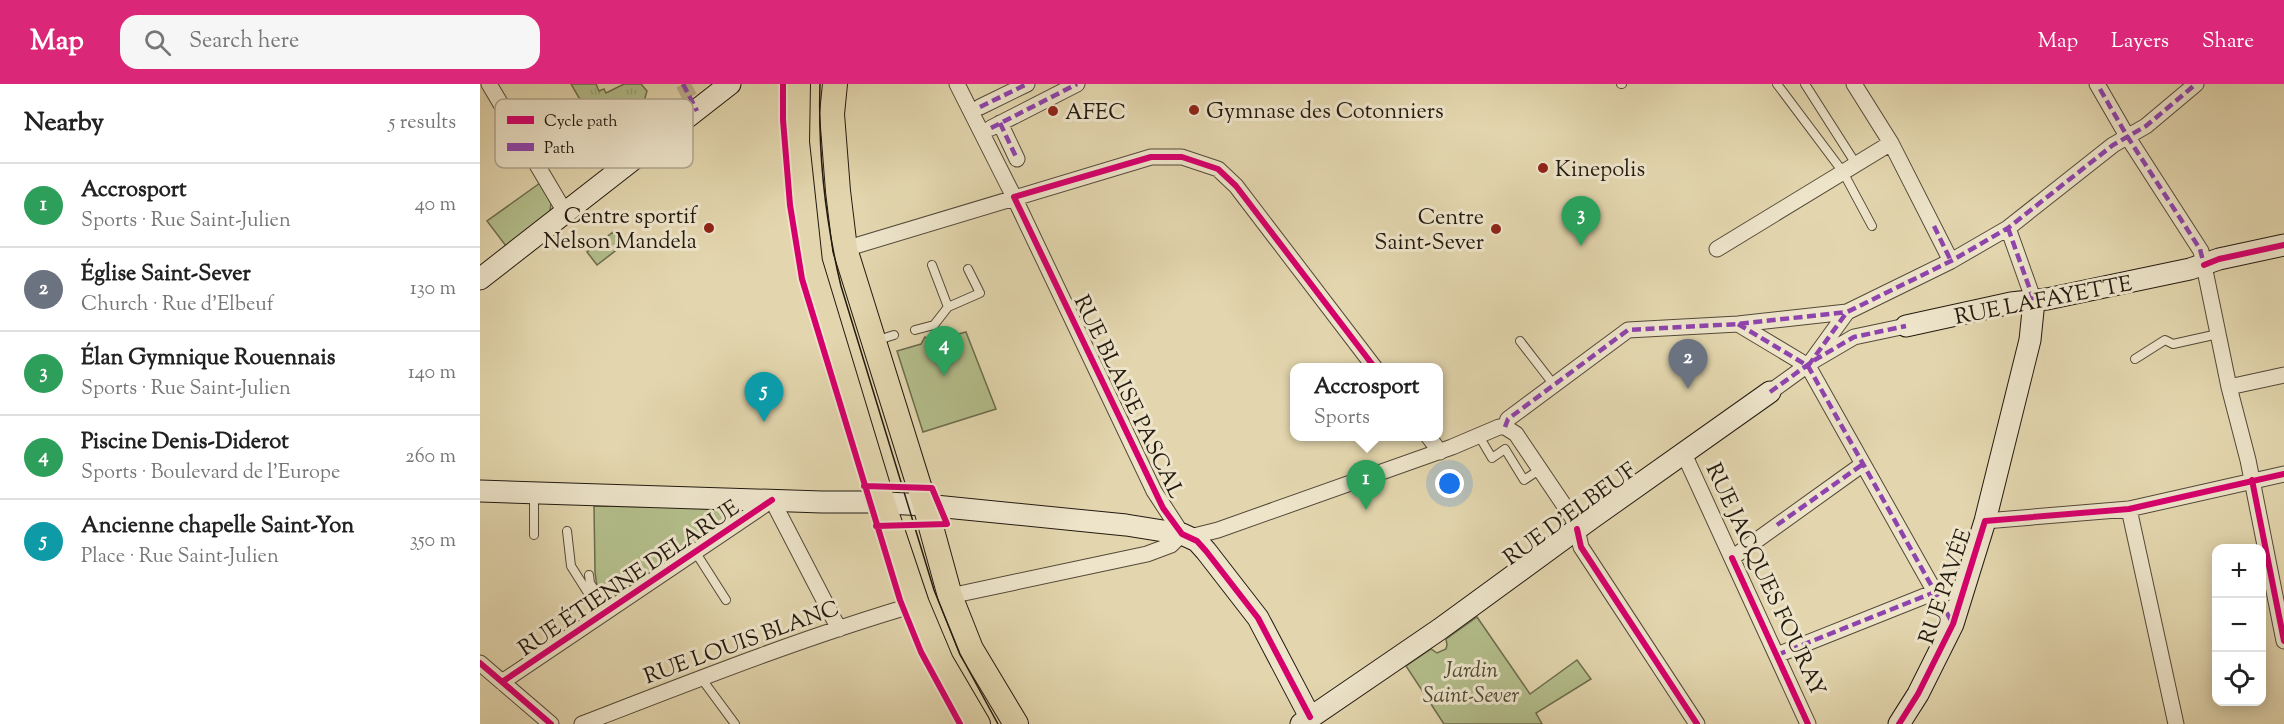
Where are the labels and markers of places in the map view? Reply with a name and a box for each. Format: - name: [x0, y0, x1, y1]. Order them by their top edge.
- place label: Gymnase des Cotonniers: [1206, 97, 1444, 129]
- place label: AFEC: [1065, 98, 1126, 130]
- marker: Gymnase des Cotonniers: [1187, 103, 1201, 117]
- marker: AFEC: [1046, 104, 1060, 118]
- place label: Kinepolis: [1555, 155, 1645, 187]
- marker: Kinepolis: [1536, 161, 1550, 175]
- pin: 3: [1562, 196, 1600, 246]
- place label: Centre sportif Nelson Mandela: [543, 202, 698, 259]
- place label: Centre Saint-Sever: [1374, 203, 1484, 260]
- marker: Centre sportif Nelson Mandela: [702, 221, 716, 235]
- marker: Centre Saint-Sever: [1489, 222, 1503, 236]
- pin: 4: [924, 326, 964, 376]
- pin: 2: [1668, 340, 1708, 389]
- pin: 5: [744, 372, 784, 422]
- pin: 1: [1346, 460, 1386, 510]

